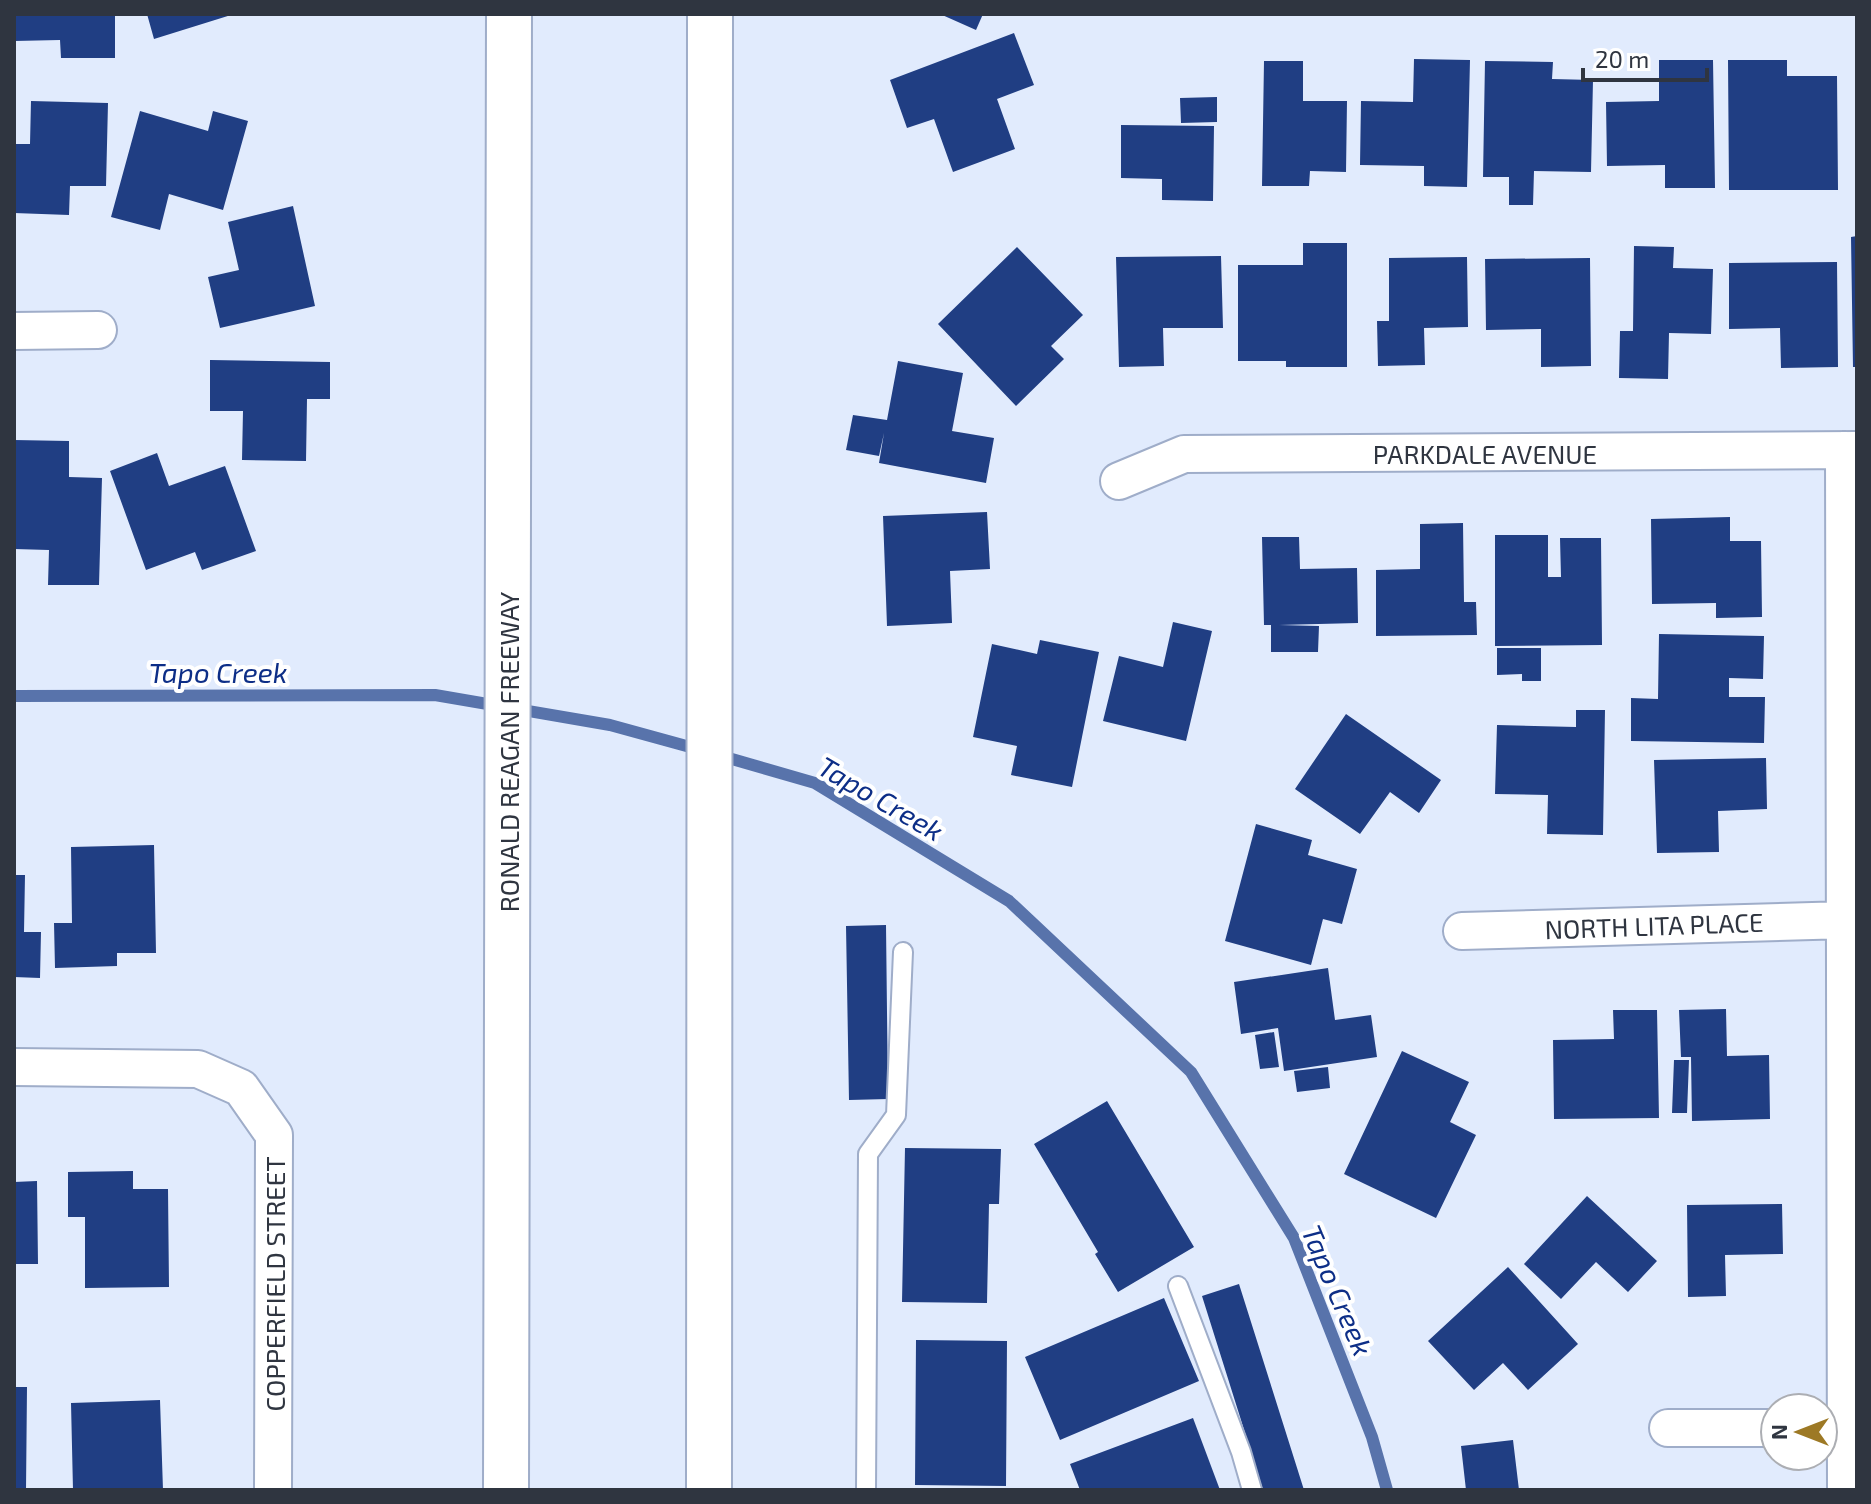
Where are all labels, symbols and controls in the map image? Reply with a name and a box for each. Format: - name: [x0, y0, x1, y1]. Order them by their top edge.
- scale bar: [1583, 32, 1707, 82]
- text: 20 m: [1595, 44, 1649, 73]
- street label: PARKDALE AVENUE: [1373, 438, 1597, 469]
- street label: RONALD REAGAN FREEWAY: [493, 592, 524, 912]
- water label: Tapo Creek: [149, 655, 287, 689]
- water label: Tapo Creek: [812, 749, 950, 847]
- street label: NORTH LITA PLACE: [1544, 906, 1764, 944]
- street label: COPPERFIELD STREET: [259, 1156, 290, 1412]
- water label: Tapo Creek: [1295, 1220, 1381, 1360]
- north arrow: [1759, 1392, 1839, 1472]
- text: N: [1765, 1424, 1791, 1440]

